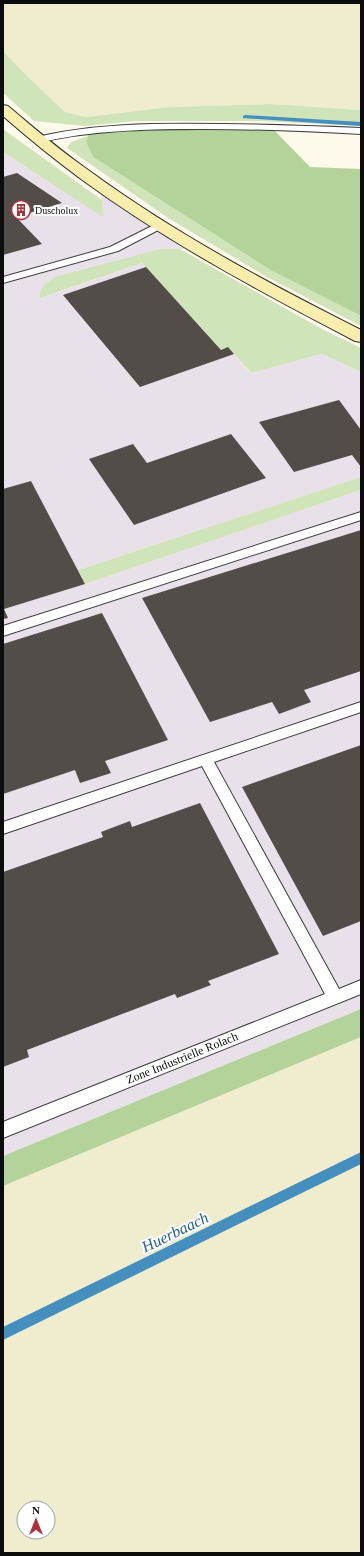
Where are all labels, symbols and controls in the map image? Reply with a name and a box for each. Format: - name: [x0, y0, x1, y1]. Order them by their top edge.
- building icon: Duscholux: [10, 199, 32, 221]
- place label: Duscholux: [35, 205, 78, 216]
- street label: Zone Industrielle Rolach: [124, 1029, 240, 1087]
- water label: Huerbaach: [138, 1209, 211, 1256]
- north arrow: [16, 1500, 56, 1540]
- text: N: [32, 1504, 40, 1516]

